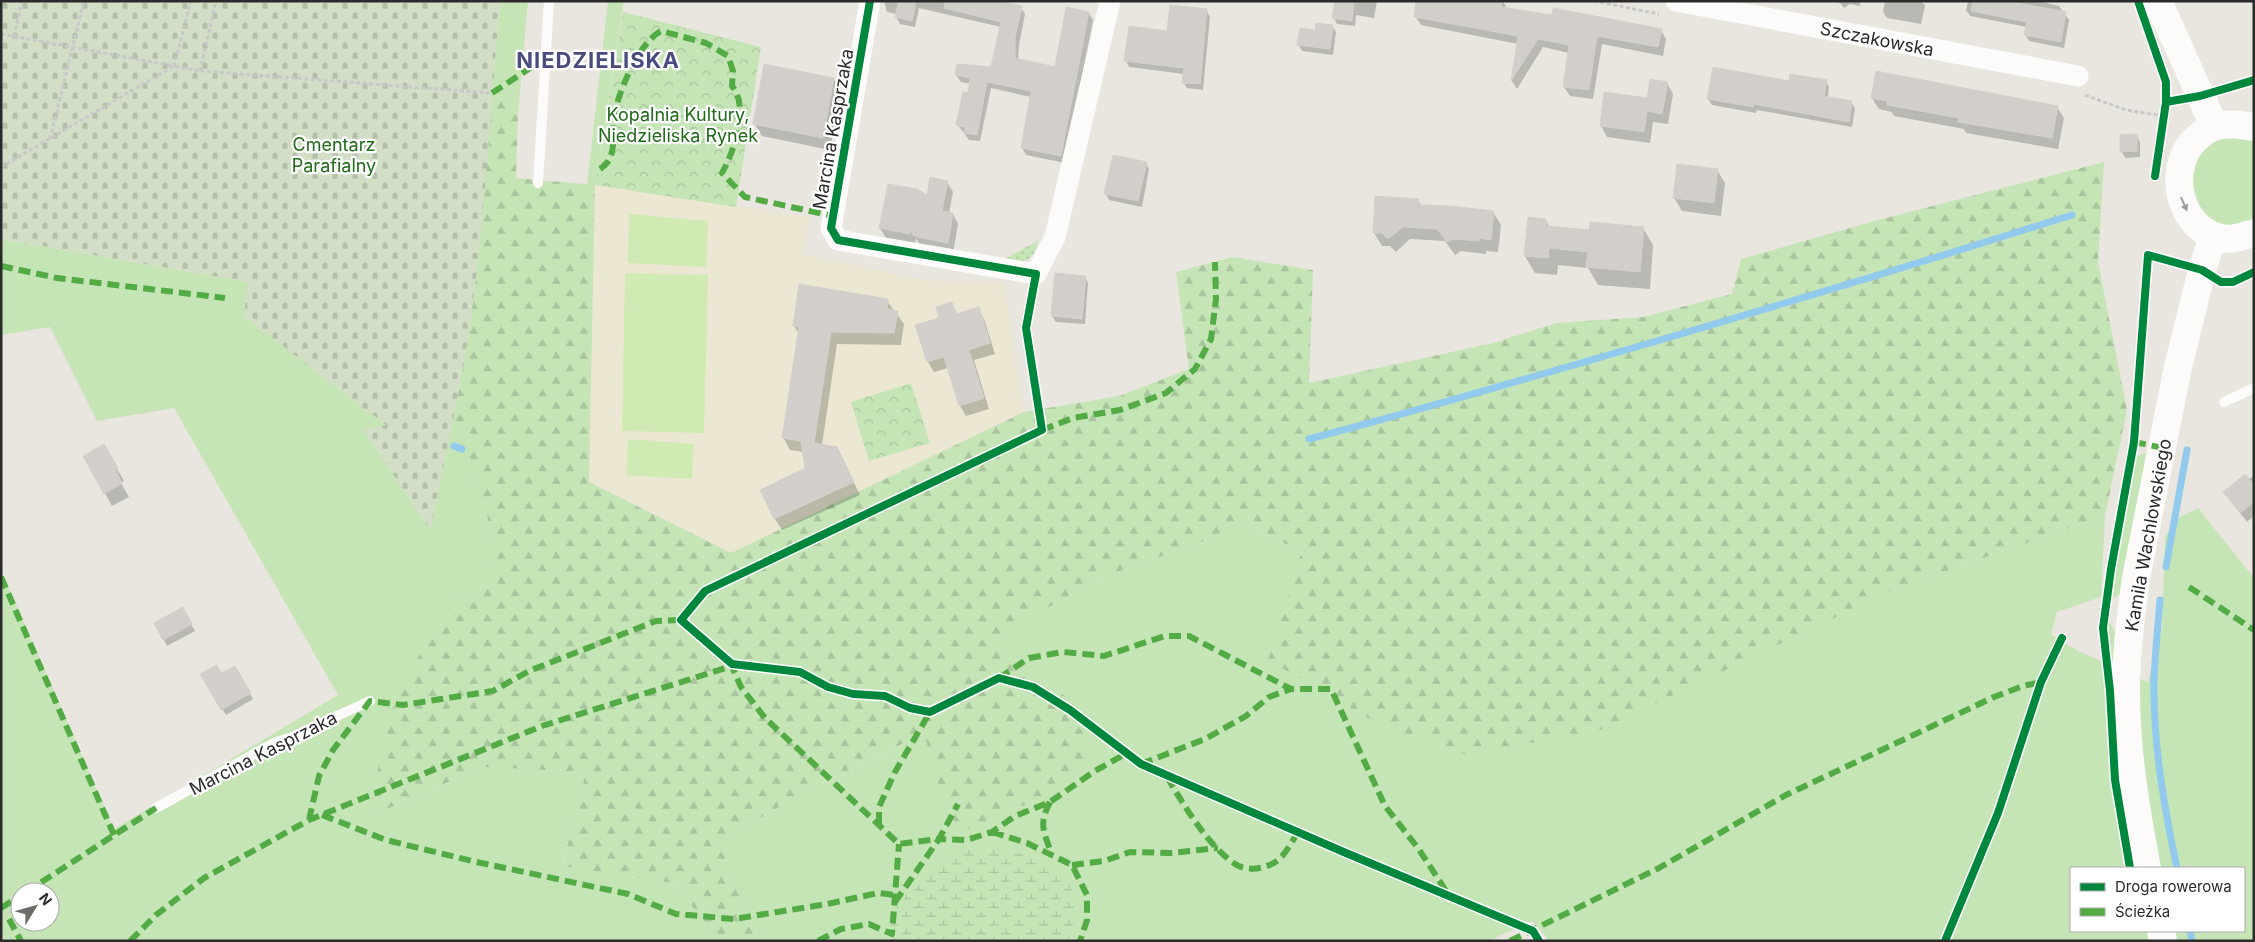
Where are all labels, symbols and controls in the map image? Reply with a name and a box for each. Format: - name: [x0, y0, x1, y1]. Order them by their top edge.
- street label: Szczakowska: [1818, 18, 1936, 60]
- district label: NIEDZIELISKA: [516, 47, 680, 73]
- street label: Marcina Kasprzaka: [809, 47, 857, 211]
- park label: Kopalnia Kultury, Niedzieliska Rynek: [598, 104, 758, 146]
- park label: Cmentarz Parafialny: [292, 134, 376, 176]
- one-way arrow: [2180, 197, 2188, 211]
- street label: Kamila Wachlowskiego: [2121, 437, 2175, 633]
- street label: Marcina Kasprzaka: [186, 707, 340, 799]
- legend: [2070, 867, 2245, 932]
- text: Droga rowerowa: [2115, 877, 2232, 896]
- north arrow: [10, 882, 60, 932]
- text: N: [36, 889, 56, 908]
- text: Ścieżka: [2115, 902, 2170, 921]

